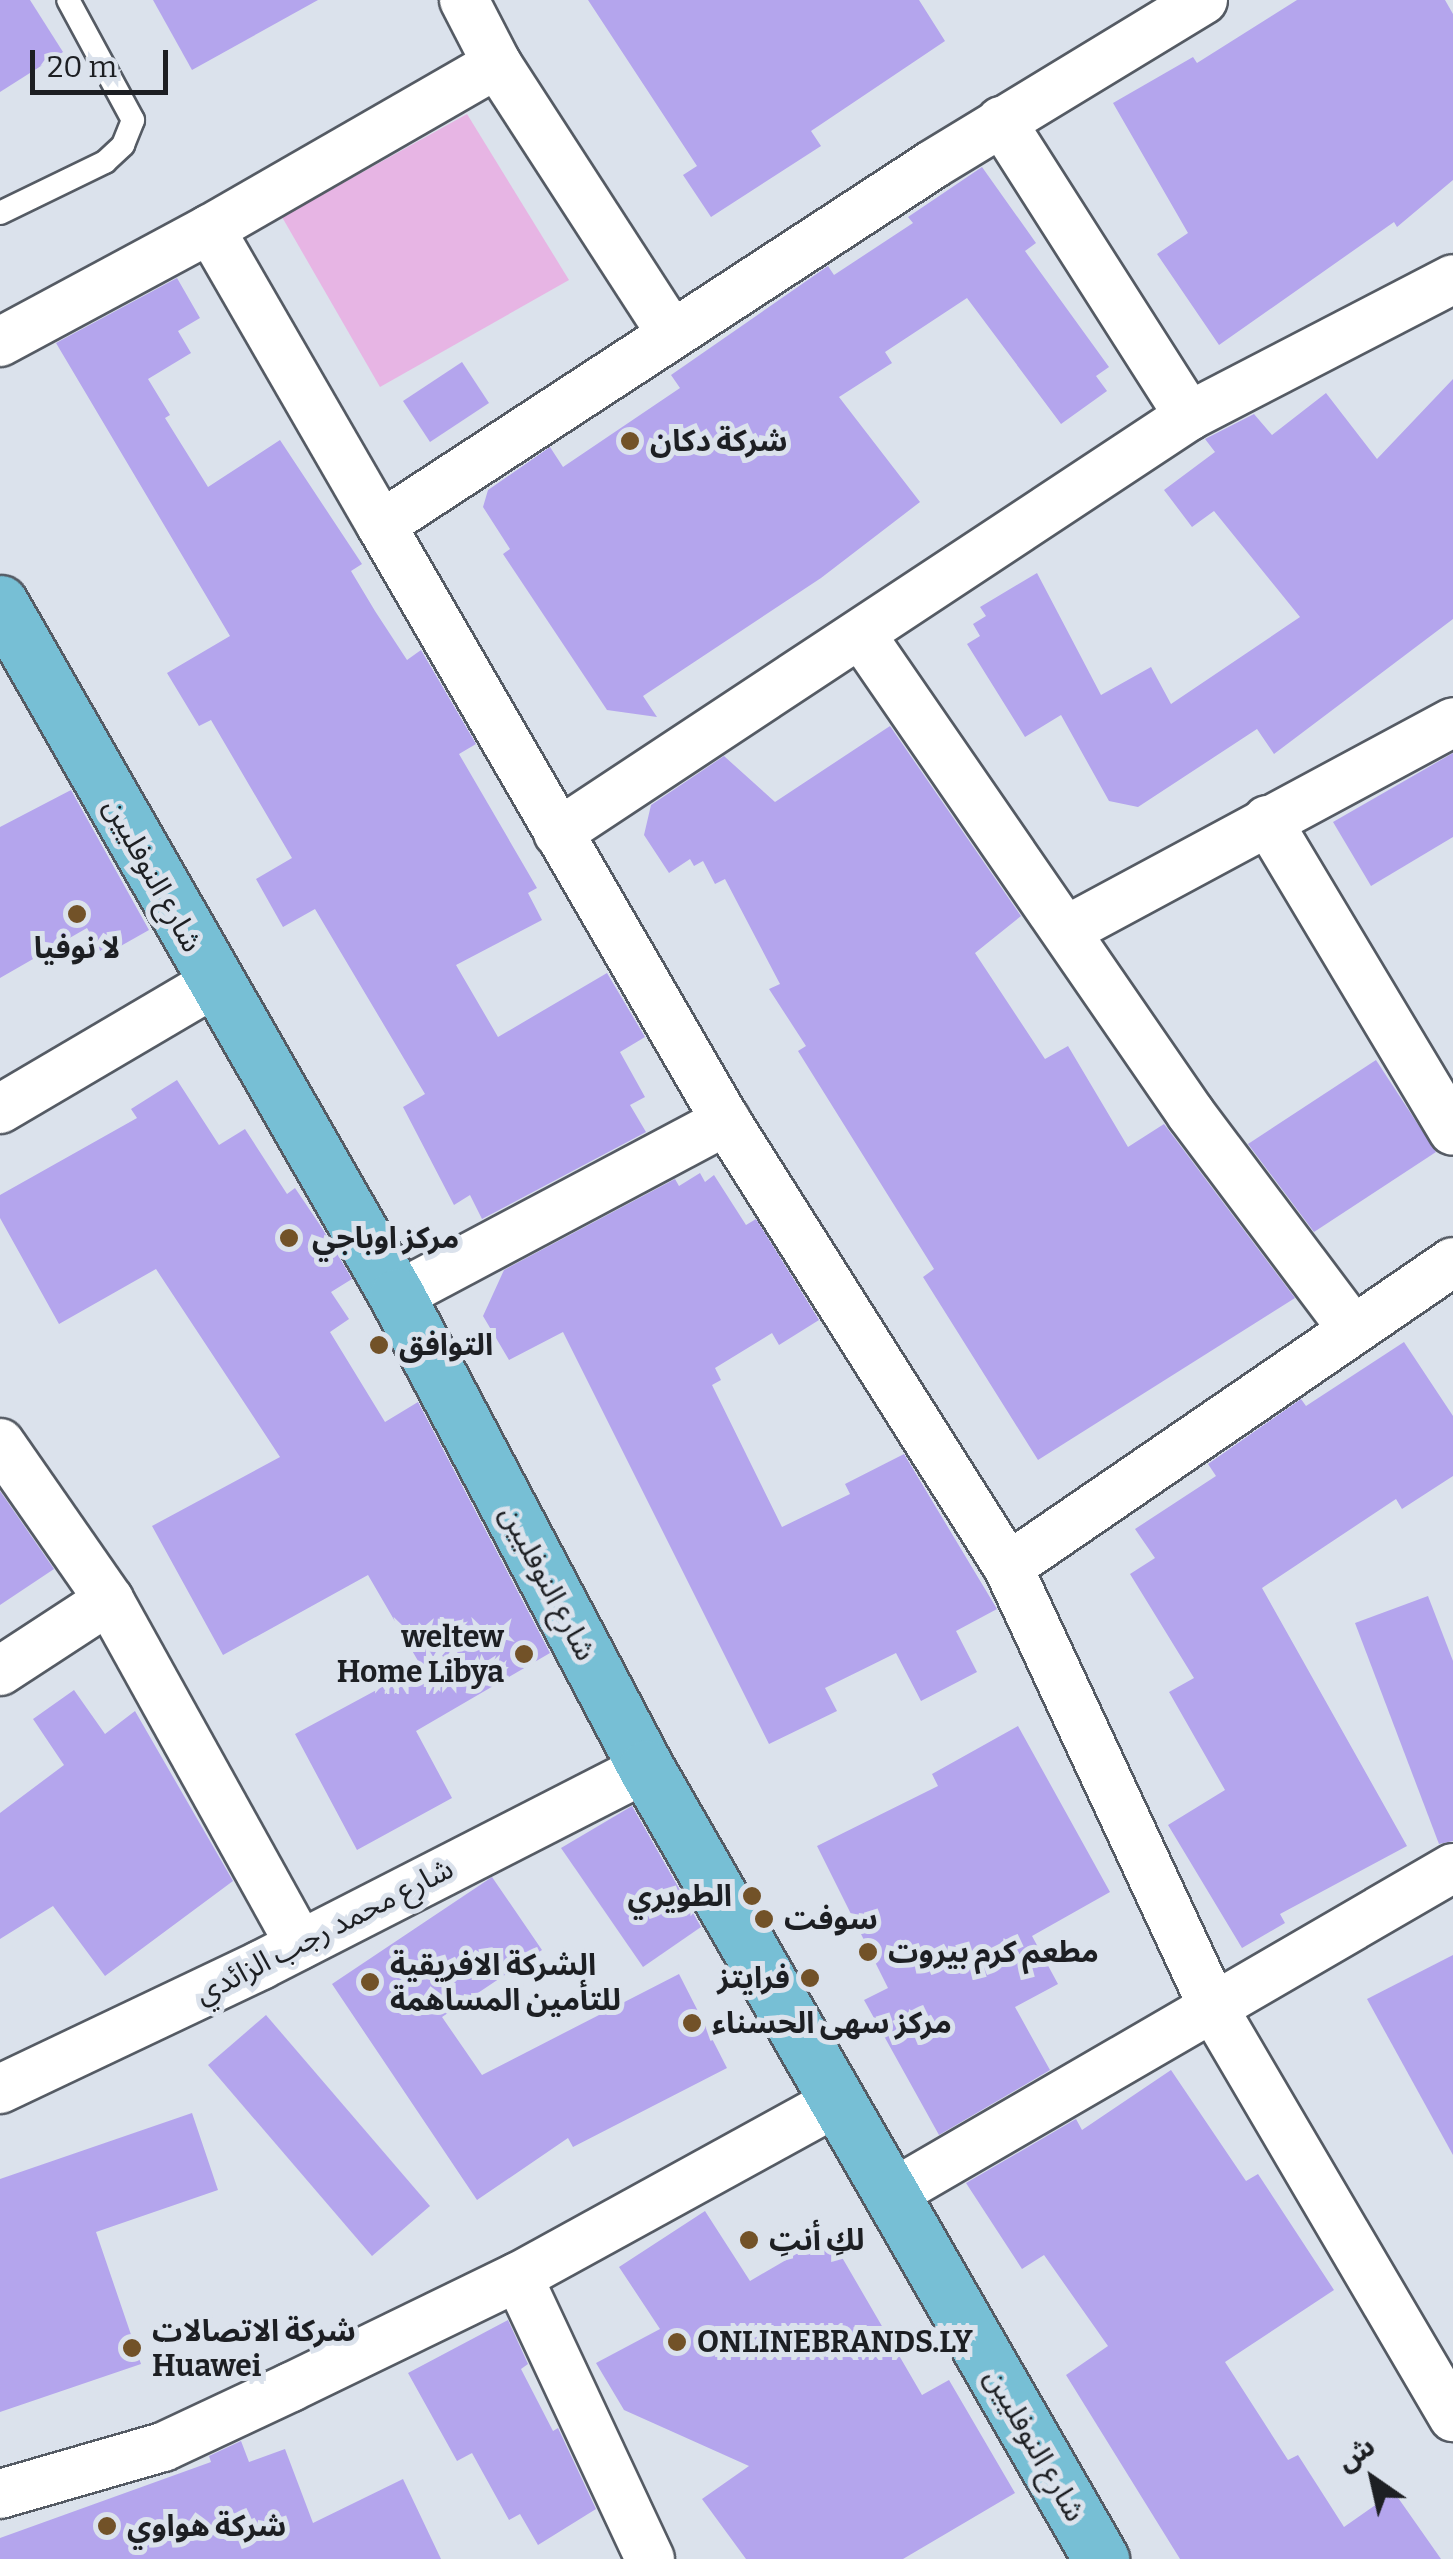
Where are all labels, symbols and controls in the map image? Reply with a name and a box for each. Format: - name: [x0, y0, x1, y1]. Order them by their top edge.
- scale bar: [35, 30, 172, 92]
- text: 20 m: [47, 49, 117, 85]
- place label: شركة دكان: [650, 423, 787, 459]
- marker: شركة دكان: [619, 430, 641, 452]
- street label: شارع النوفليين: [96, 792, 210, 958]
- marker: لا نوفيا: [66, 903, 88, 925]
- place label: لا نوفيا: [34, 930, 120, 966]
- place label: مركز اوباجي: [312, 1220, 459, 1256]
- marker: مركز اوباجي: [276, 1225, 302, 1251]
- place label: التوافق: [399, 1327, 493, 1363]
- marker: التوافق: [368, 1334, 390, 1356]
- street label: شارع النوفليين: [492, 1499, 604, 1667]
- place label: weltew Home Libya: [337, 1619, 504, 1690]
- marker: weltew Home Libya: [513, 1643, 535, 1665]
- street label: شارع محمد رجب الزائدي: [189, 1850, 459, 2012]
- place label: الطويري: [627, 1878, 732, 1914]
- marker: الطويري: [741, 1885, 763, 1907]
- place label: سوفت: [784, 1901, 878, 1937]
- marker: سوفت: [753, 1908, 775, 1930]
- place label: مطعم كرم بيروت: [888, 1934, 1099, 1970]
- marker: مطعم كرم بيروت: [857, 1941, 879, 1963]
- place label: الشركة الافريقية للتأمين المساهمة: [390, 1947, 621, 2018]
- place label: فرايتز: [717, 1960, 790, 1996]
- marker: فرايتز: [799, 1967, 821, 1989]
- marker: الشركة الافريقية للتأمين المساهمة: [359, 1971, 381, 1993]
- place label: مركز سهى الحسناء: [712, 2005, 952, 2041]
- marker: مركز سهى الحسناء: [681, 2012, 703, 2034]
- place label: لكِ أنتِ: [769, 2222, 864, 2258]
- marker: لكِ أنتِ: [738, 2229, 760, 2251]
- place label: شركة الاتصالات Huawei: [152, 2313, 356, 2384]
- place label: ONLINEBRANDS.LY: [697, 2324, 973, 2360]
- marker: ONLINEBRANDS.LY: [666, 2331, 688, 2353]
- marker: شركة الاتصالات Huawei: [121, 2337, 143, 2359]
- street label: شارع النوفليين: [977, 2362, 1093, 2528]
- north arrow: [1323, 2429, 1423, 2529]
- text: ش: [1331, 2429, 1381, 2478]
- place label: شركة هواوي: [127, 2508, 286, 2544]
- marker: شركة هواوي: [96, 2515, 118, 2537]

